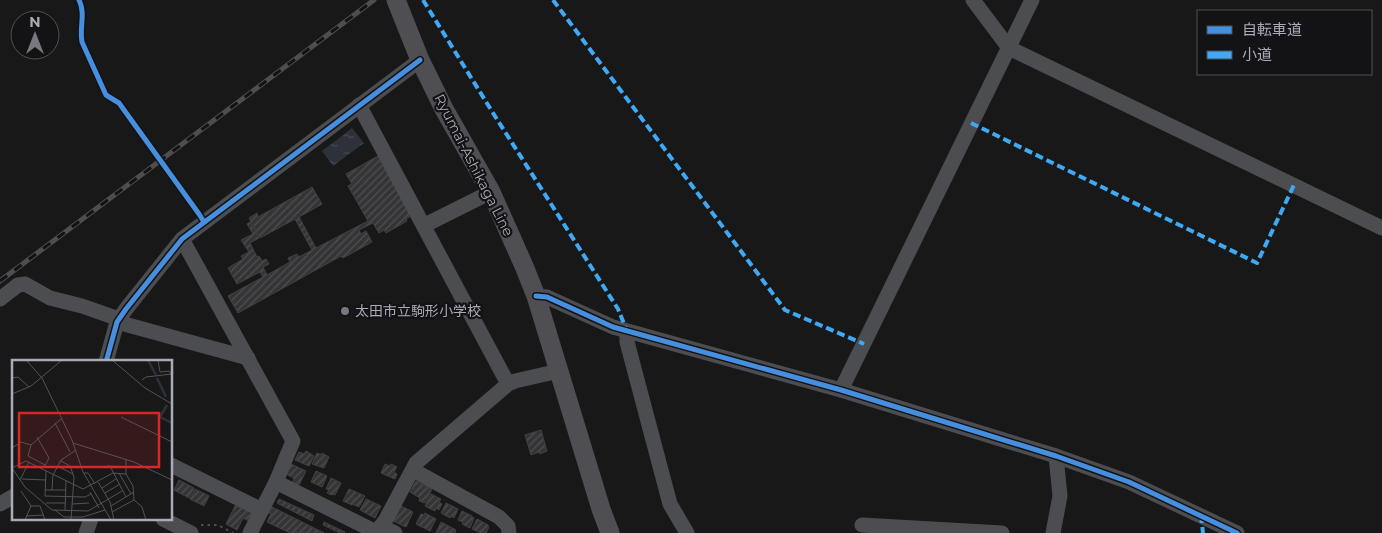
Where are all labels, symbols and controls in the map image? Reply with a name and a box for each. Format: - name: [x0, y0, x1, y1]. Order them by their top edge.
- north arrow: [10, 10, 60, 60]
- legend: [1197, 10, 1372, 75]
- text: N: [29, 13, 41, 31]
- text: 自転車道: [1242, 20, 1302, 39]
- text: 小道: [1242, 45, 1272, 64]
- street label: Ryumai-Ashikaga Line: [430, 91, 518, 239]
- place label: 太田市立駒形小学校: [355, 302, 481, 320]
- marker: 太田市立駒形小学校: [339, 305, 351, 317]
- inset map: [12, 360, 172, 520]

